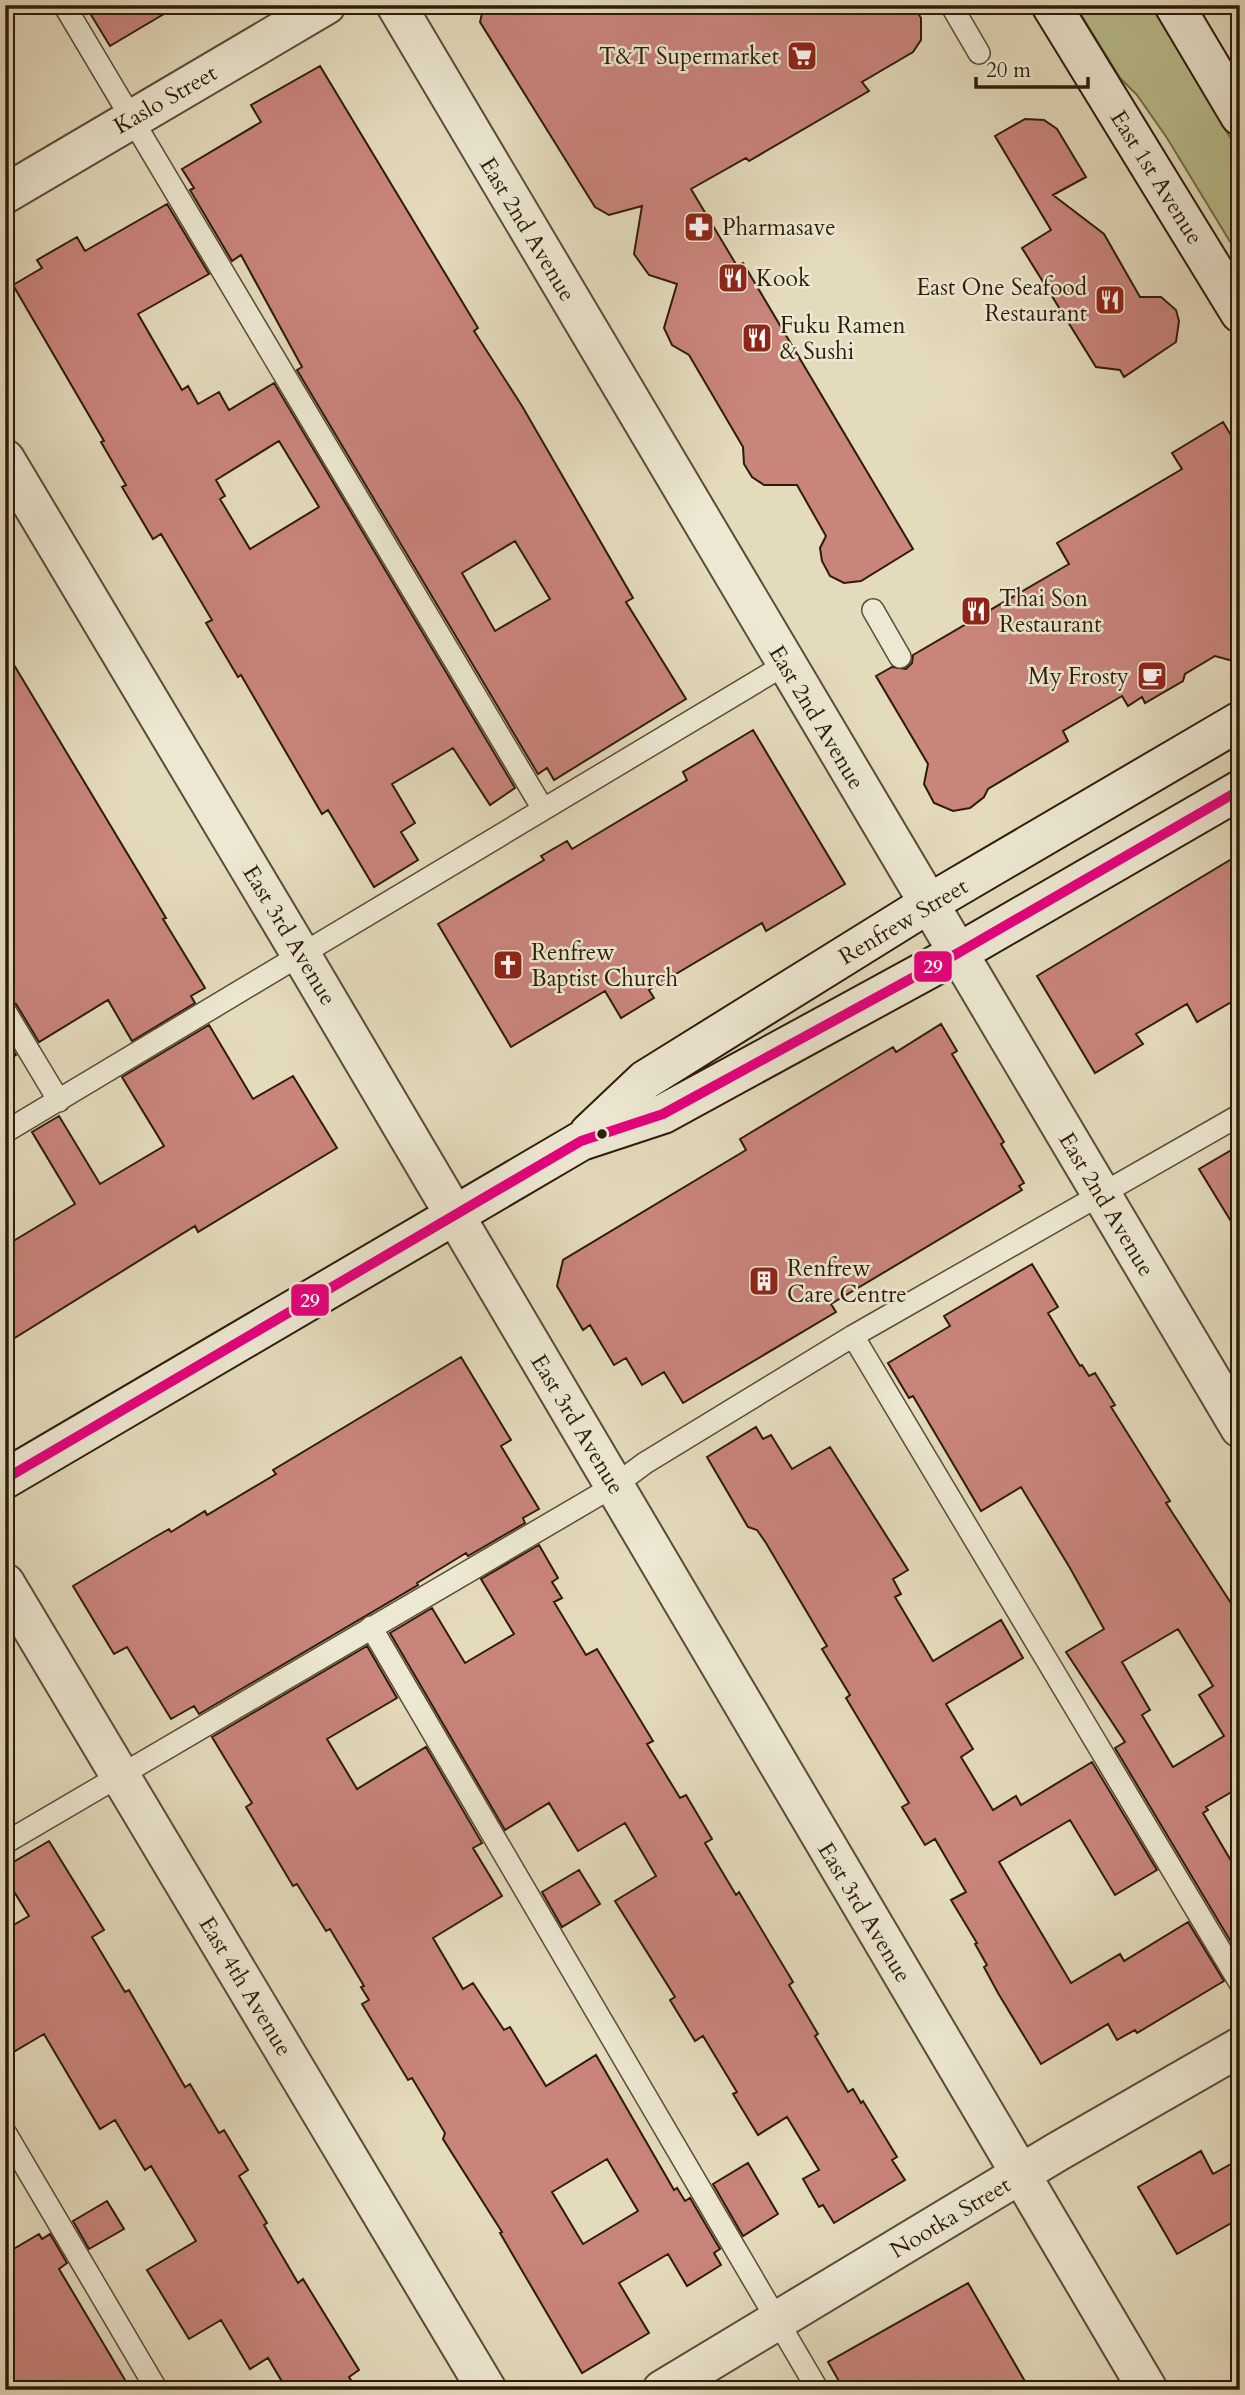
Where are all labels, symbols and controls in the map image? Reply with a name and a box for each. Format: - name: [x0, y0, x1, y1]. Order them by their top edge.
- supermarket icon: T&T Supermarket: [785, 39, 819, 73]
- place label: T&T Supermarket: [599, 41, 779, 72]
- scale bar: [976, 46, 1088, 90]
- text: 20 m: [986, 56, 1031, 85]
- street label: Kaslo Street: [108, 57, 223, 141]
- street label: East 1st Avenue: [1103, 104, 1210, 250]
- street label: East 2nd Avenue: [472, 151, 583, 307]
- pharmacy icon: Pharmasave: [682, 210, 716, 244]
- place label: Pharmasave: [722, 212, 836, 243]
- restaurant icon: Kook: [716, 261, 750, 295]
- place label: Kook: [756, 263, 811, 294]
- place label: East One Seafood Restaurant: [916, 272, 1088, 329]
- restaurant icon: East One Seafood Restaurant: [1093, 283, 1127, 317]
- place label: Fuku Ramen & Sushi: [780, 310, 906, 367]
- restaurant icon: Fuku Ramen & Sushi: [740, 321, 774, 355]
- place label: Thai Son Restaurant: [999, 583, 1102, 640]
- restaurant icon: Thai Son Restaurant: [959, 594, 993, 628]
- street label: East 2nd Avenue: [761, 639, 872, 795]
- cafe icon: My Frosty: [1135, 659, 1169, 693]
- place label: My Frosty: [1028, 661, 1129, 692]
- street label: East 3rd Avenue: [235, 859, 344, 1011]
- street label: Renfrew Street: [833, 871, 973, 972]
- place label: Renfrew Baptist Church: [531, 937, 678, 994]
- church icon: Renfrew Baptist Church: [491, 948, 525, 982]
- line badge: 29: [913, 950, 953, 983]
- text: 29: [923, 954, 943, 980]
- street label: East 2nd Avenue: [1051, 1126, 1162, 1282]
- unlabelled marker: [595, 1127, 609, 1141]
- place label: Renfrew Care Centre: [787, 1253, 907, 1310]
- building icon: Renfrew Care Centre: [747, 1264, 781, 1298]
- line badge: 29: [290, 1283, 330, 1317]
- text: 29: [300, 1288, 320, 1314]
- street label: East 3rd Avenue: [523, 1348, 632, 1500]
- street label: East 3rd Avenue: [810, 1836, 919, 1988]
- street label: East 4th Avenue: [192, 1911, 299, 2062]
- street label: Nootka Street: [884, 2169, 1016, 2266]

